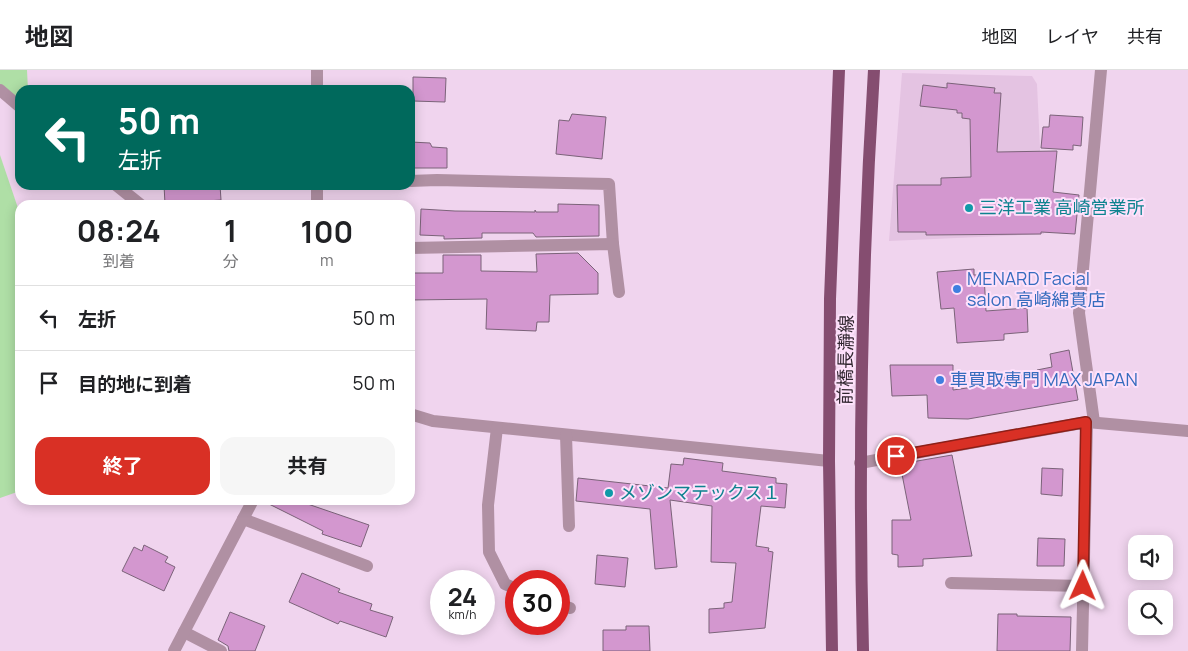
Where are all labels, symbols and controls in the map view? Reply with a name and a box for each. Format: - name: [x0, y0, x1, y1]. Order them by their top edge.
- text: 地図: [25, 19, 73, 52]
- text: 地図: [982, 24, 1018, 48]
- text: レイヤ: [1046, 24, 1099, 48]
- text: 共有: [1127, 24, 1163, 48]
- text: 50 m: [118, 97, 200, 145]
- icon: left: [35, 105, 100, 170]
- text: 左折: [118, 145, 162, 175]
- place label: 三洋工業 高崎営業所: [979, 195, 1145, 219]
- marker: 三洋工業 高崎営業所: [963, 202, 975, 214]
- text: 08:24: [77, 210, 161, 251]
- text: 1: [224, 210, 237, 251]
- text: 100: [301, 211, 353, 252]
- text: m: [320, 249, 334, 271]
- text: 到着: [103, 250, 135, 272]
- text: 分: [223, 250, 239, 272]
- place label: MENARD Facial salon 高崎綿貫店: [967, 266, 1106, 311]
- marker: MENARD Facial salon 高崎綿貫店: [951, 283, 963, 295]
- icon: left: [35, 304, 63, 332]
- text: 50 m: [353, 305, 395, 331]
- text: 左折: [78, 306, 116, 332]
- street label: 前橋長瀞線: [832, 315, 858, 405]
- place label: 車買取専門 MAX JAPAN: [950, 367, 1138, 391]
- icon: arrive: [35, 369, 63, 397]
- text: 50 m: [353, 370, 395, 396]
- text: 目的地に到着: [78, 371, 192, 397]
- marker: 車買取専門 MAX JAPAN: [934, 374, 946, 386]
- pin: [875, 435, 917, 477]
- button: 終了: [35, 437, 210, 495]
- button: 共有: [220, 437, 395, 495]
- icon: arrive: [882, 442, 910, 470]
- place label: メゾンマテックス１: [619, 480, 780, 504]
- marker: メゾンマテックス１: [603, 487, 615, 499]
- map controls: [1128, 535, 1173, 635]
- button: sound: [1128, 535, 1173, 580]
- position arrow: [1056, 559, 1108, 611]
- speed limit sign: 30: [505, 570, 570, 635]
- text: 24: [448, 579, 477, 614]
- button: search: [1128, 590, 1173, 635]
- text: km/h: [449, 606, 476, 623]

